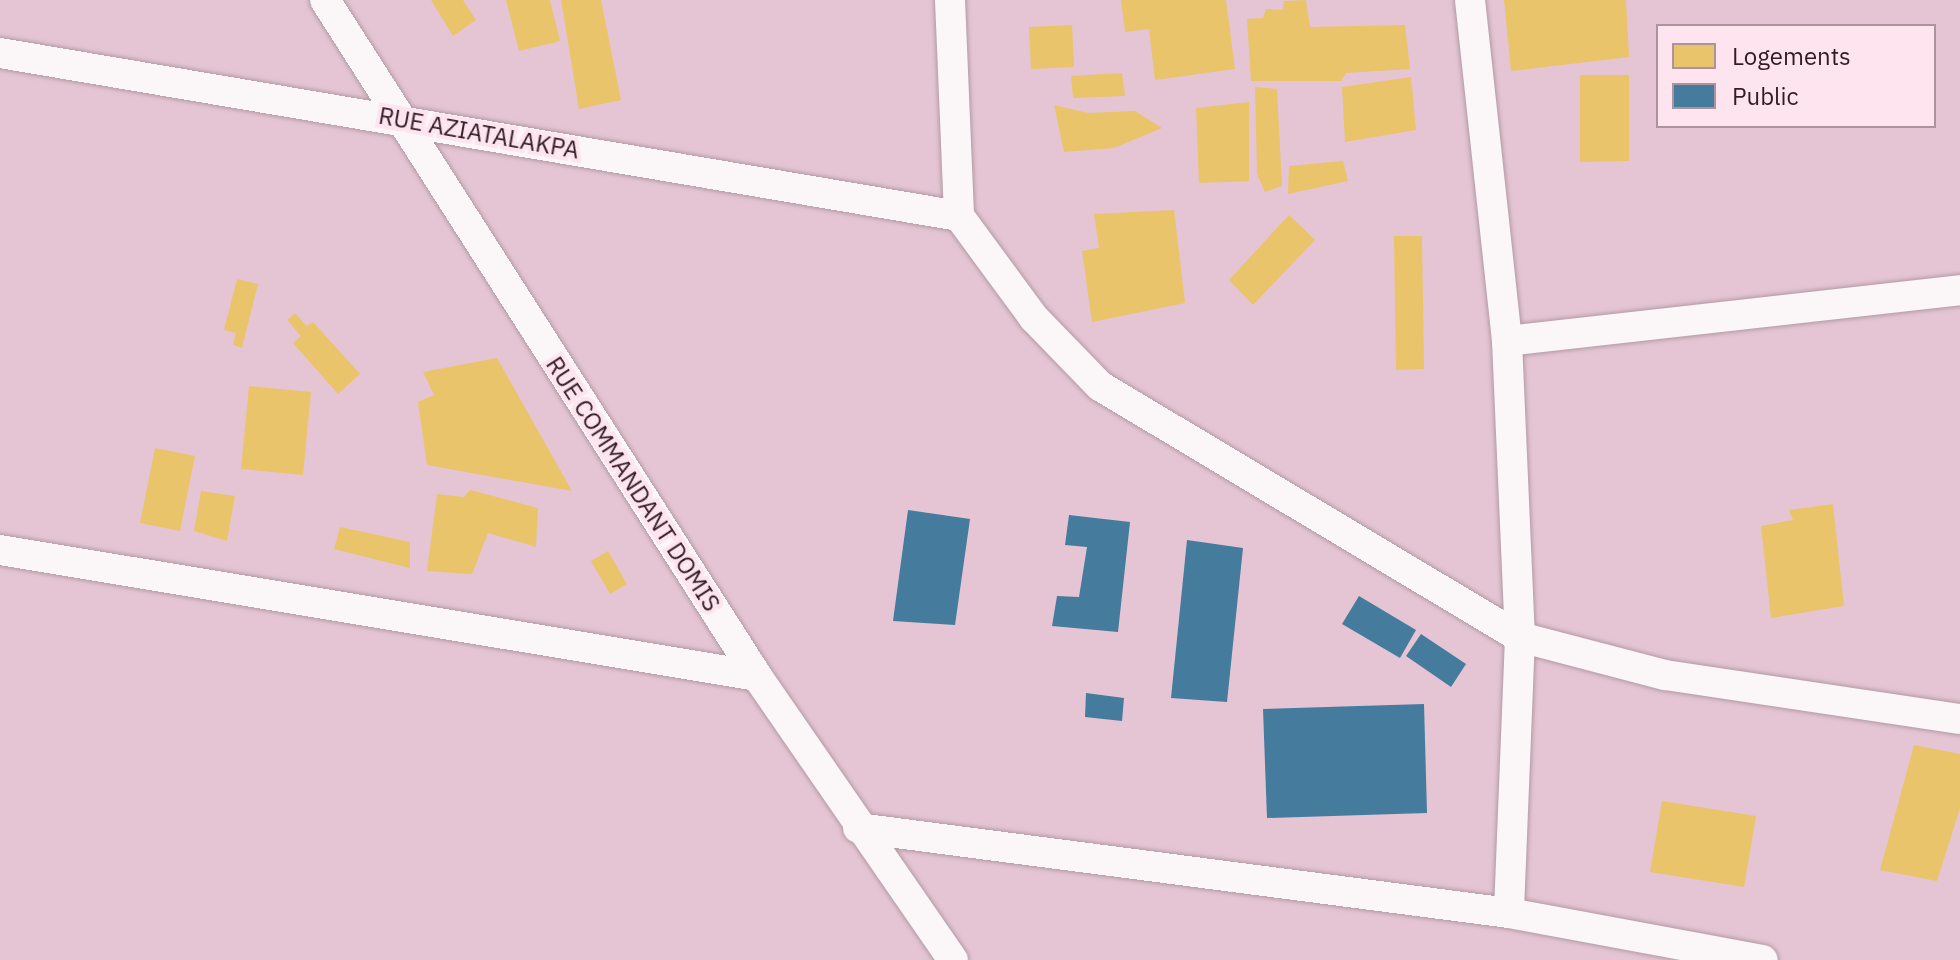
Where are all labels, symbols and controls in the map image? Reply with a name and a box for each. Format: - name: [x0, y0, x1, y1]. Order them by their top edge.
- legend: [1656, 24, 1936, 128]
- text: Logements: [1732, 40, 1851, 72]
- text: Public: [1732, 80, 1799, 112]
- street label: RUE AZIATALAKPA: [376, 101, 582, 165]
- street label: RUE COMMANDANT DOMIS: [540, 351, 726, 617]

